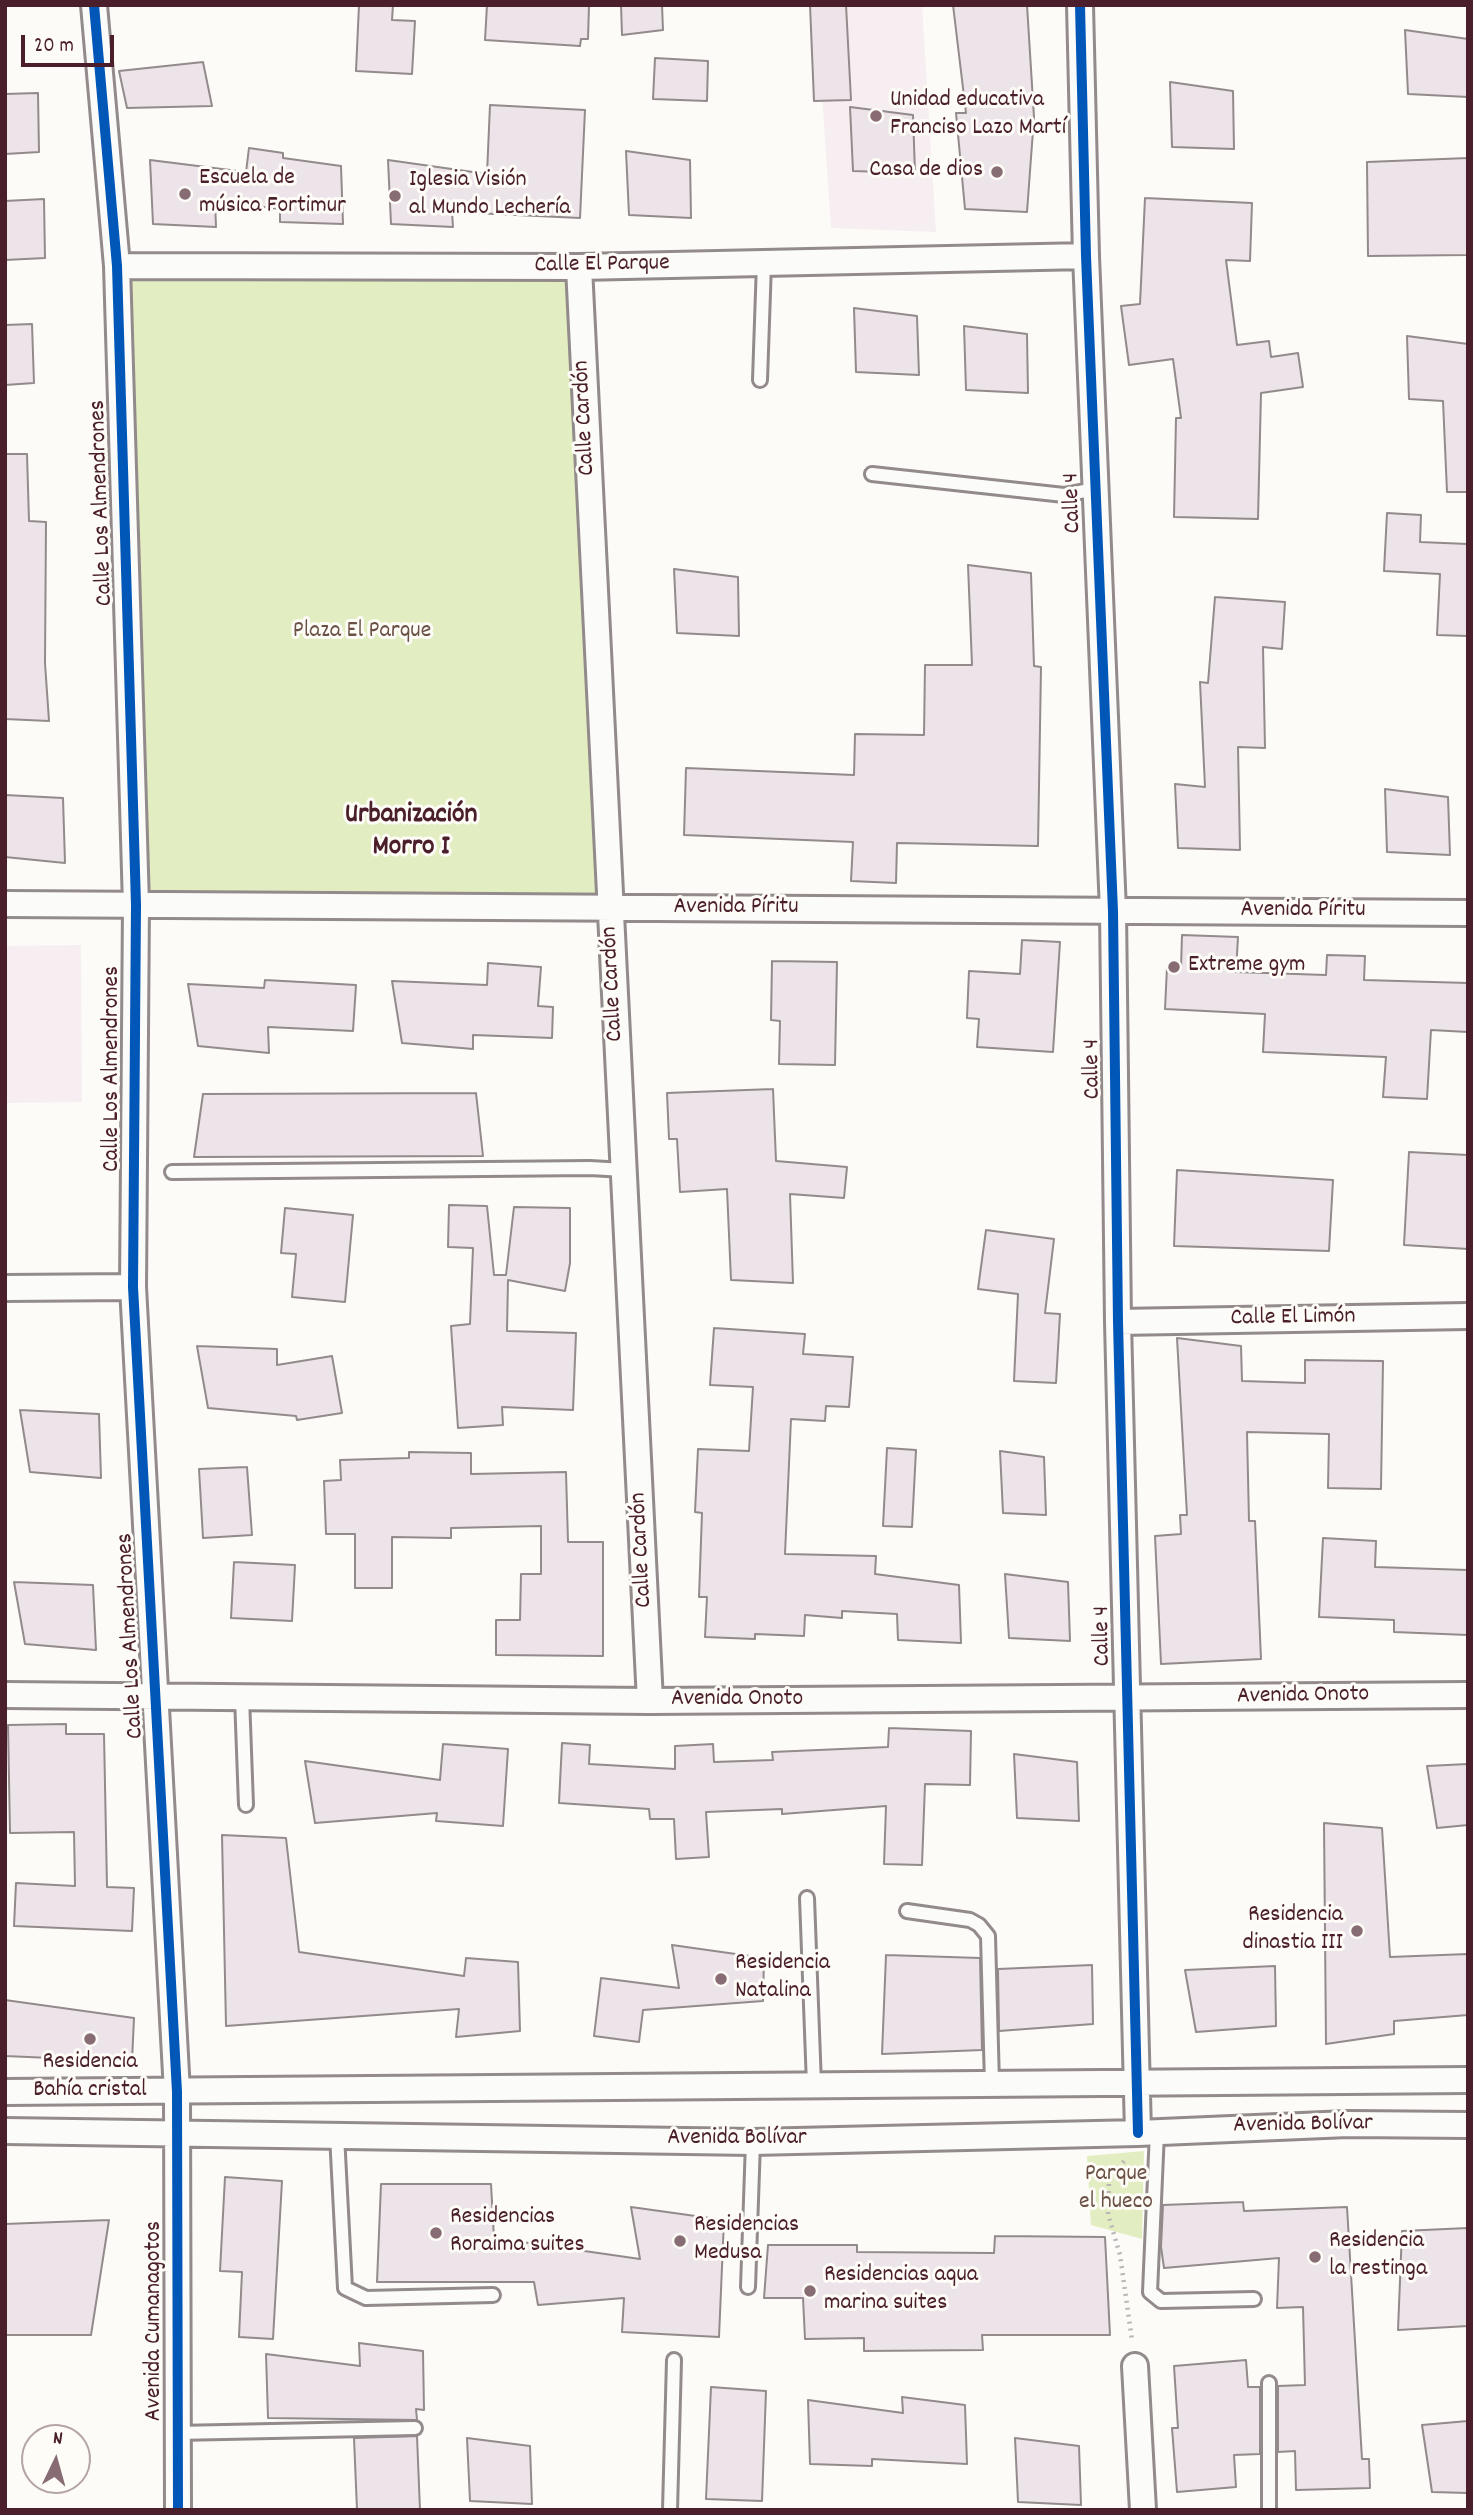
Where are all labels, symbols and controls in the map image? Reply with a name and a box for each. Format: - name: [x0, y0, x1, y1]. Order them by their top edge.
- scale bar: [24, 21, 117, 65]
- text: 20 m: [34, 32, 74, 62]
- place label: Unidad educativa Franciso Lazo Martí: [890, 88, 1066, 144]
- marker: Unidad educativa Franciso Lazo Martí: [868, 108, 884, 124]
- place label: Casa de dios: [869, 158, 983, 186]
- marker: Casa de dios: [989, 164, 1005, 180]
- place label: Escuela de música Fortimur: [199, 166, 346, 222]
- place label: Iglesia Visión al Mundo Lechería: [409, 168, 571, 224]
- marker: Escuela de música Fortimur: [177, 186, 193, 202]
- marker: Iglesia Visión al Mundo Lechería: [387, 188, 403, 204]
- street label: Calle El Parque: [534, 250, 670, 282]
- street label: Calle Cardón: [569, 360, 603, 476]
- street label: Calle Los Almendrones: [85, 399, 121, 607]
- street label: Calle 4: [1059, 472, 1089, 534]
- park label: Plaza El Parque: [293, 619, 431, 647]
- district label: Urbanización Morro I: [345, 800, 477, 866]
- street label: Avenida Píritu: [674, 895, 798, 923]
- street label: Avenida Píritu: [1241, 898, 1365, 926]
- street label: Calle Cardón: [597, 926, 631, 1042]
- place label: Extreme gym: [1188, 953, 1305, 981]
- marker: Extreme gym: [1166, 959, 1182, 975]
- street label: Calle Los Almendrones: [100, 966, 128, 1172]
- street label: Calle 4: [1079, 1038, 1109, 1100]
- street label: Calle El Limón: [1230, 1304, 1356, 1334]
- street label: Calle Cardón: [626, 1492, 660, 1608]
- street label: Calle Los Almendrones: [112, 1532, 152, 1740]
- street label: Calle 4: [1089, 1605, 1119, 1667]
- street label: Avenida Onoto: [1237, 1681, 1369, 1713]
- street label: Avenida Onoto: [671, 1687, 803, 1715]
- place label: Residencia dinastia III: [1243, 1903, 1343, 1959]
- marker: Residencia dinastia III: [1349, 1923, 1365, 1939]
- place label: Residencia Natalina: [735, 1951, 830, 2007]
- marker: Residencia Natalina: [713, 1971, 729, 1987]
- marker: Residencia Bahía cristal: [82, 2031, 98, 2047]
- place label: Residencia Bahía cristal: [33, 2050, 147, 2106]
- street label: Avenida Bolívar: [1233, 2110, 1373, 2142]
- street label: Avenida Bolívar: [667, 2126, 807, 2154]
- park label: Parque el hueco: [1079, 2162, 1153, 2218]
- place label: Residencias Roraima suites: [450, 2205, 585, 2261]
- place label: Residencias Medusa: [694, 2213, 799, 2269]
- street label: Avenida Cumanagotos: [142, 2221, 170, 2421]
- marker: Residencias Roraima suites: [428, 2225, 444, 2241]
- place label: Residencia la restinga: [1329, 2229, 1427, 2285]
- marker: Residencias Medusa: [672, 2233, 688, 2249]
- marker: Residencia la restinga: [1307, 2249, 1323, 2265]
- place label: Residencias aqua marina suites: [824, 2263, 978, 2319]
- marker: Residencias aqua marina suites: [802, 2283, 818, 2299]
- north arrow: [21, 2424, 91, 2494]
- text: N: [52, 2426, 64, 2453]

